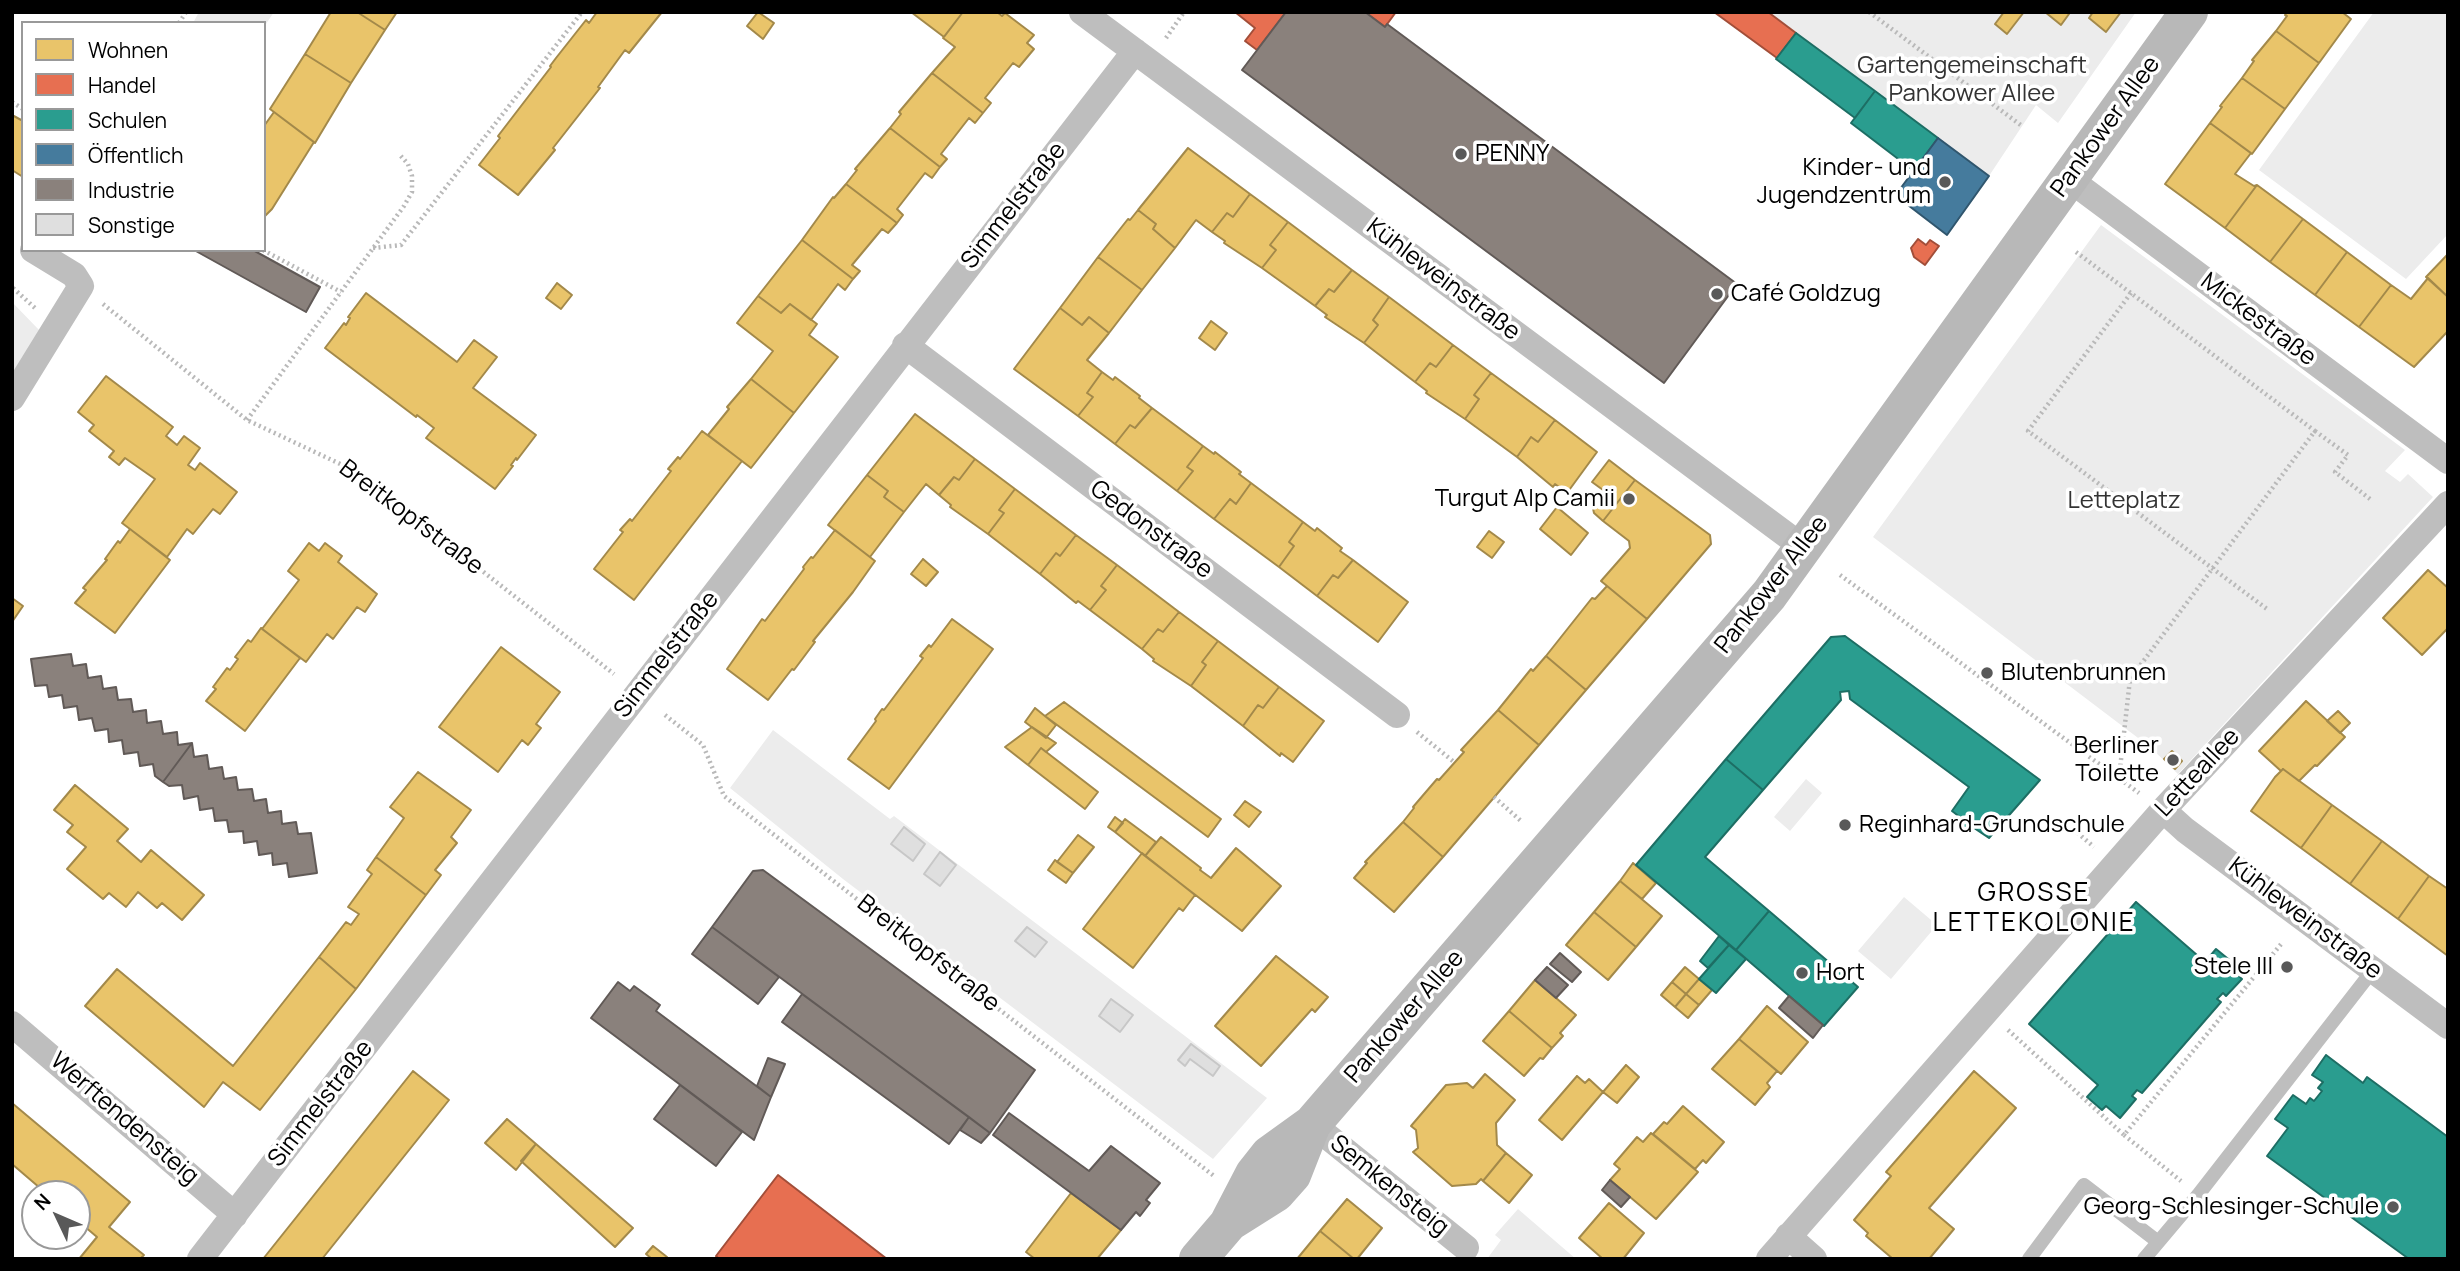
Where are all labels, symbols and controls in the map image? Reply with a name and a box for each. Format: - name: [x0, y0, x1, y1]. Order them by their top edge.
- legend: [21, 21, 266, 252]
- text: Wohnen: [88, 36, 168, 64]
- street label: Pankower Allee: [2045, 51, 2167, 203]
- park label: Gartengemeinschaft Pankower Allee: [1857, 52, 2087, 108]
- text: Handel: [88, 71, 156, 99]
- text: Schulen: [88, 106, 167, 134]
- street label: Simmelstraße: [956, 137, 1072, 275]
- place label: PENNY: [1475, 140, 1549, 168]
- text: Öffentlich: [88, 141, 183, 169]
- marker: PENNY: [1453, 146, 1469, 162]
- place label: Kinder- und Jugendzentrum: [1757, 154, 1931, 210]
- marker: Kinder- und Jugendzentrum: [1937, 174, 1953, 190]
- text: Industrie: [88, 176, 174, 204]
- text: Sonstige: [88, 211, 175, 239]
- street label: Kühleweinstraße: [1360, 213, 1526, 347]
- street label: Mickestraße: [2195, 267, 2321, 373]
- place label: Café Goldzug: [1731, 280, 1881, 308]
- marker: Café Goldzug: [1709, 286, 1725, 302]
- street label: Breitkopfstraße: [333, 454, 489, 582]
- street label: Gedonstraße: [1084, 475, 1218, 585]
- place label: Turgut Alp Camii: [1435, 485, 1615, 513]
- park label: Letteplatz: [2067, 487, 2181, 515]
- marker: Turgut Alp Camii: [1621, 491, 1637, 507]
- street label: Pankower Allee: [1709, 510, 1835, 660]
- street label: Simmelstraße: [609, 586, 725, 724]
- place label: Blutenbrunnen: [2001, 659, 2166, 687]
- marker: Blutenbrunnen: [1979, 665, 1995, 681]
- street label: Letteallee: [2150, 723, 2246, 823]
- place label: Berliner Toilette: [2074, 732, 2159, 788]
- marker: Berliner Toilette: [2165, 752, 2181, 768]
- place label: Reginhard-Grundschule: [1859, 811, 2125, 839]
- marker: Reginhard-Grundschule: [1837, 817, 1853, 833]
- street label: Kühleweinstraße: [2222, 852, 2388, 986]
- district label: GROSSE LETTEKOLONIE: [1934, 878, 2134, 940]
- street label: Breitkopfstraße: [851, 889, 1005, 1019]
- street label: Pankower Allee: [1339, 945, 1471, 1089]
- place label: Stele III: [2194, 953, 2273, 981]
- place label: Hort: [1816, 959, 1865, 987]
- marker: Stele III: [2279, 959, 2295, 975]
- marker: Hort: [1794, 965, 1810, 981]
- street label: Simmelstraße: [263, 1035, 379, 1173]
- street label: Werftendensteig: [44, 1047, 204, 1191]
- street label: Semkensteig: [1324, 1130, 1454, 1242]
- north arrow: [21, 1180, 91, 1250]
- text: N: [28, 1188, 56, 1216]
- place label: Georg-Schlesinger-Schule: [2084, 1193, 2379, 1221]
- marker: Georg-Schlesinger-Schule: [2385, 1199, 2401, 1215]

